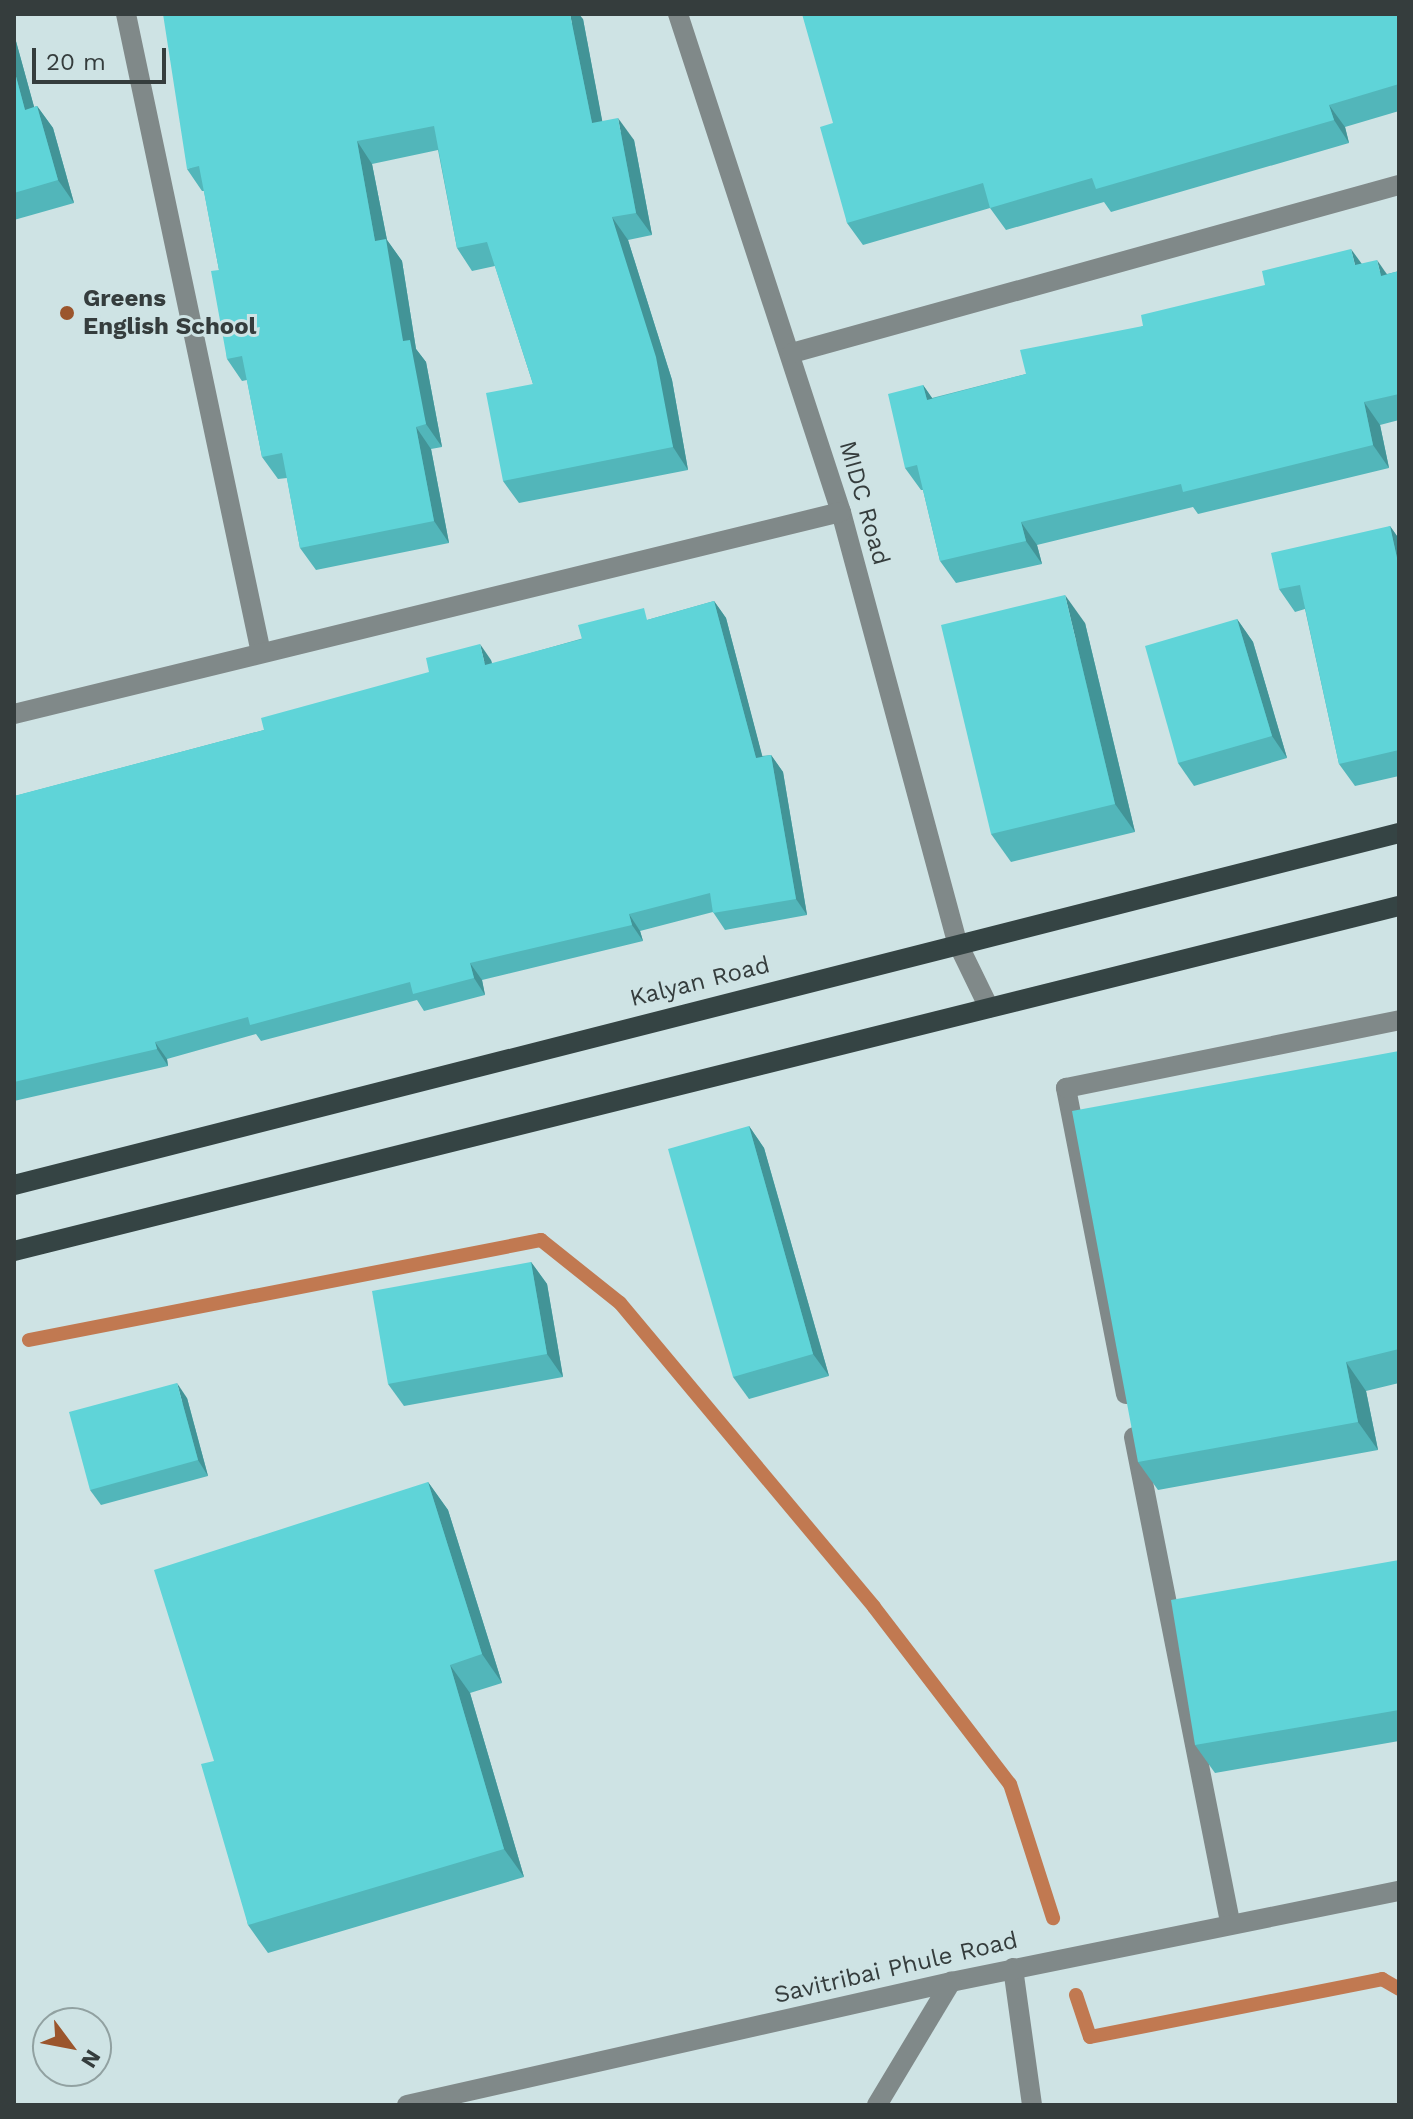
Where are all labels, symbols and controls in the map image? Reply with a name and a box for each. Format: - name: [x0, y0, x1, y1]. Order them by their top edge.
- scale bar: [36, 32, 170, 82]
- text: 20 m: [46, 48, 106, 76]
- place label: Greens English School: [83, 285, 256, 341]
- marker: Greens English School: [58, 304, 76, 322]
- street label: MIDC Road: [832, 437, 896, 569]
- street label: Kalyan Road: [627, 951, 773, 1013]
- street label: Savitribai Phule Road: [772, 1926, 1020, 2010]
- north arrow: [32, 2007, 112, 2087]
- text: N: [76, 2045, 106, 2072]

